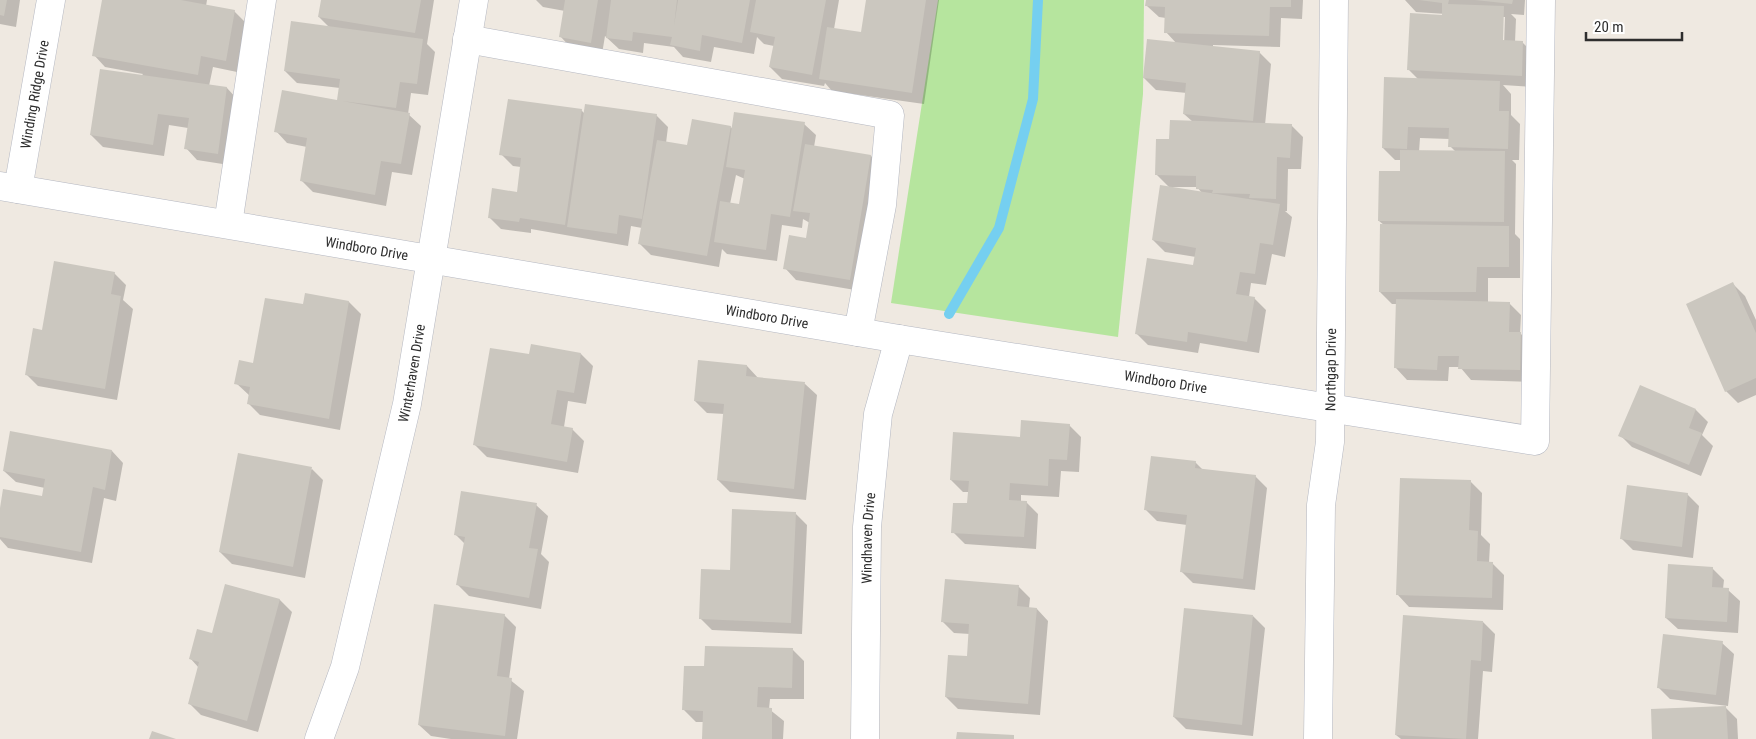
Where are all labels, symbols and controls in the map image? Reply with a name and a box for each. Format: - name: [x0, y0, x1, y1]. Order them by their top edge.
- scale bar: [1586, 10, 1682, 42]
- text: 20 m: [1594, 18, 1624, 36]
- street label: Winding Ridge Drive: [17, 38, 52, 150]
- street label: Windboro Drive: [324, 233, 410, 263]
- street label: Windboro Drive: [724, 302, 810, 332]
- street label: Winterhaven Drive: [395, 322, 428, 424]
- street label: Northgap Drive: [1322, 328, 1339, 411]
- street label: Windboro Drive: [1123, 367, 1209, 396]
- street label: Windhaven Drive: [858, 491, 878, 584]

